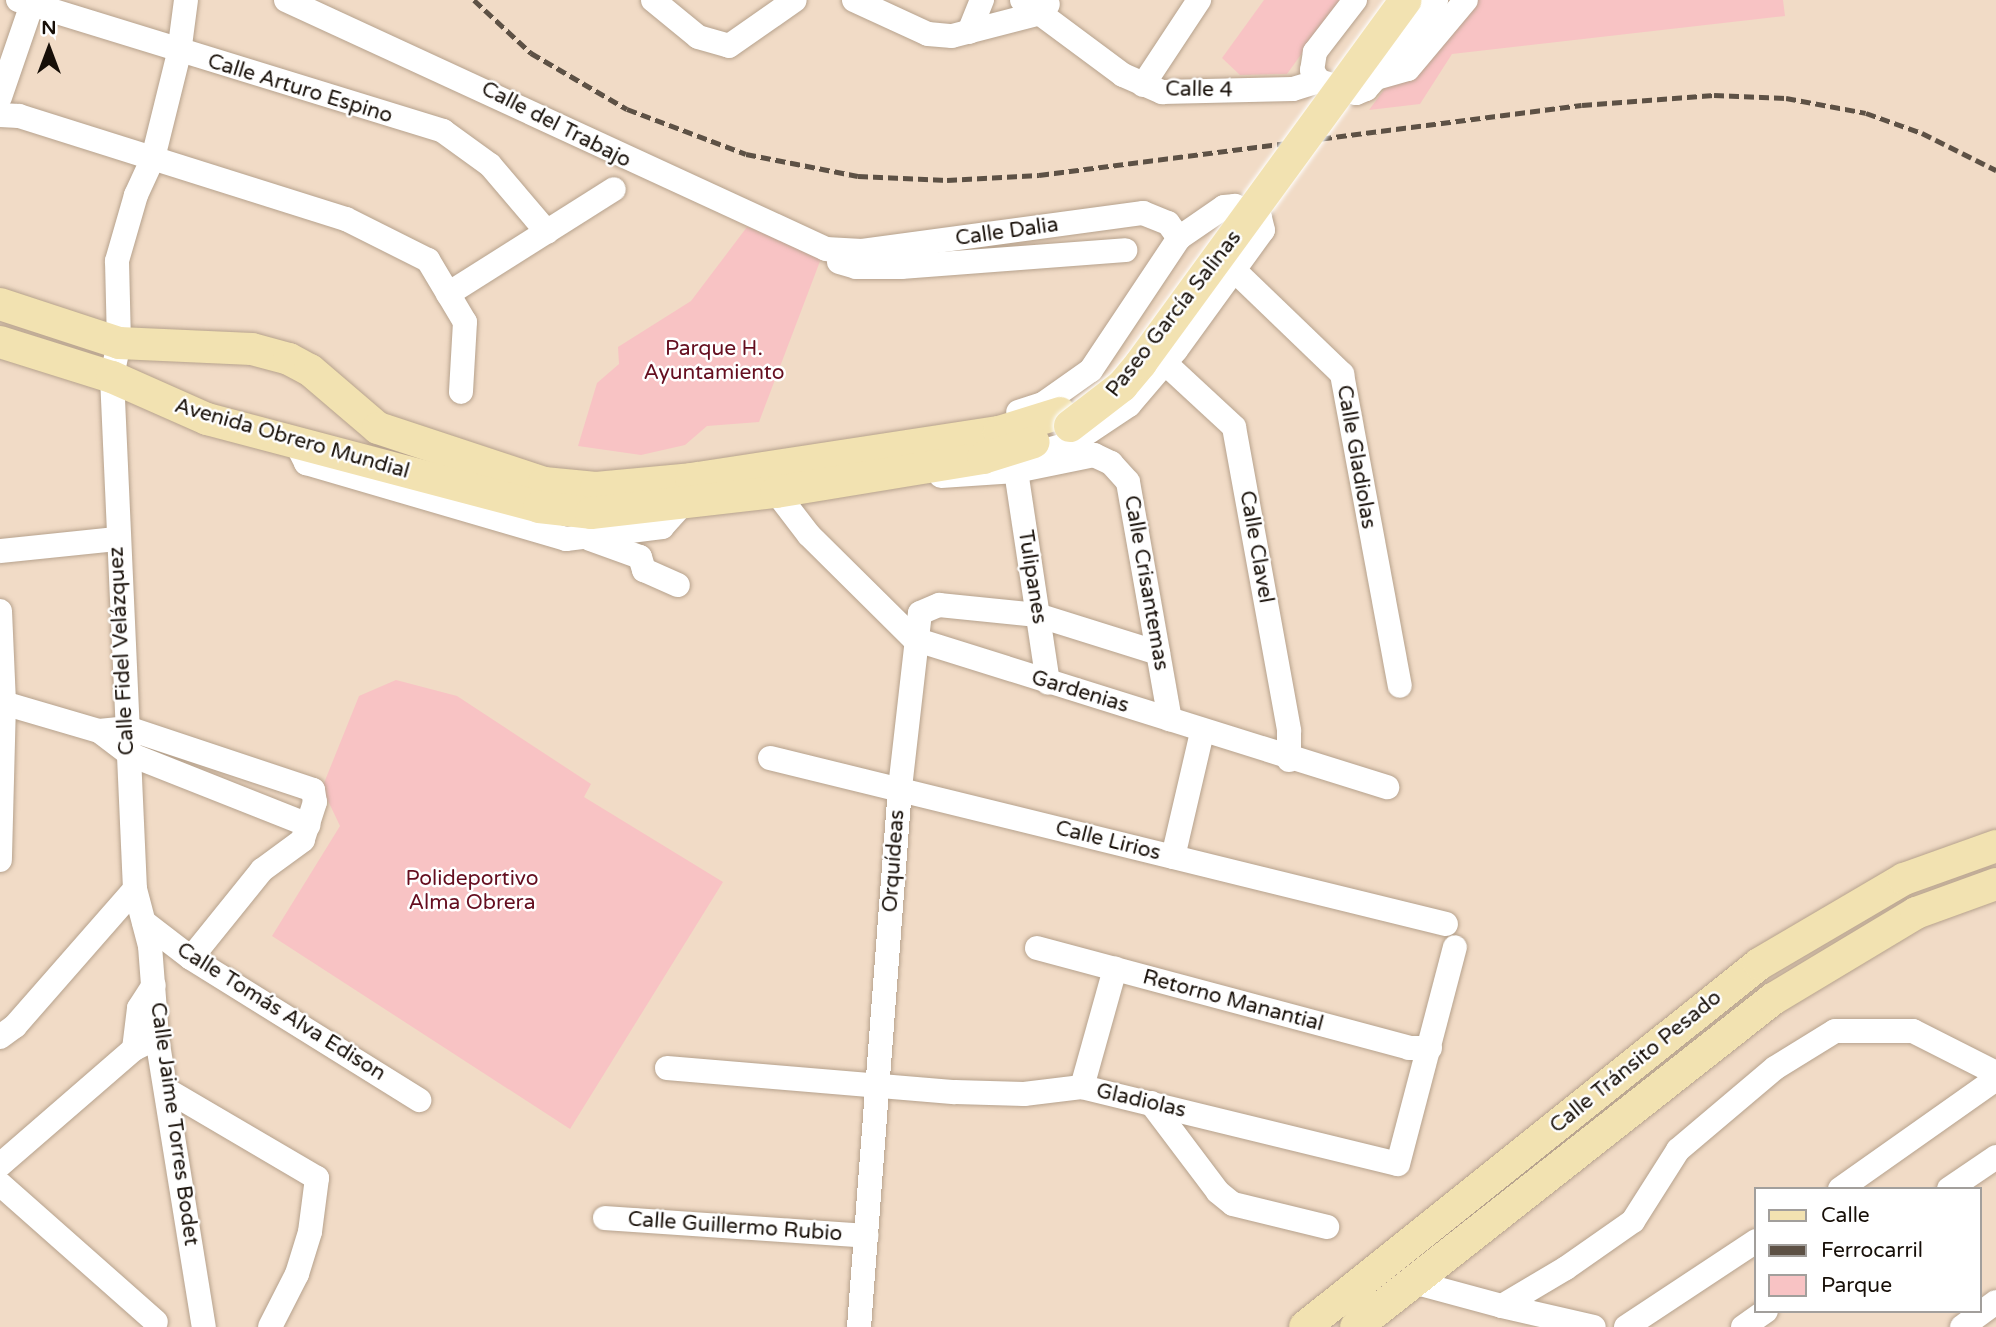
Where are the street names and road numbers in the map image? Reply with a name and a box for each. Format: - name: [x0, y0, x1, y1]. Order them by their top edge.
- street label: Calle Arturo Espino: [205, 49, 395, 129]
- street label: Calle del Trabajo: [477, 76, 635, 174]
- street label: Calle 4: [1165, 77, 1233, 103]
- street label: Calle Dalia: [954, 212, 1060, 252]
- street label: Paseo García Salinas: [1101, 226, 1247, 402]
- street label: Calle Gladiolas: [1331, 383, 1381, 531]
- street label: Avenida Obrero Mundial: [172, 393, 412, 485]
- street label: Calle Clavel: [1234, 489, 1278, 605]
- street label: Calle Crisantemas: [1118, 494, 1174, 672]
- street label: Tulipanes: [1012, 528, 1052, 626]
- street label: Calle Fidel Velázquez: [104, 546, 140, 756]
- street label: Gardenias: [1028, 665, 1132, 719]
- street label: Orquídeas: [878, 809, 910, 913]
- street label: Calle Lirios: [1053, 816, 1163, 866]
- street label: Calle Tomás Alva Edison: [172, 937, 390, 1087]
- street label: Retorno Manantial: [1140, 965, 1326, 1037]
- street label: Calle Tránsito Pesado: [1545, 985, 1727, 1139]
- street label: Calle Jaime Torres Bodet: [144, 1001, 204, 1247]
- street label: Gladiolas: [1094, 1078, 1188, 1124]
- street label: Calle Guillermo Rubio: [627, 1207, 843, 1247]

